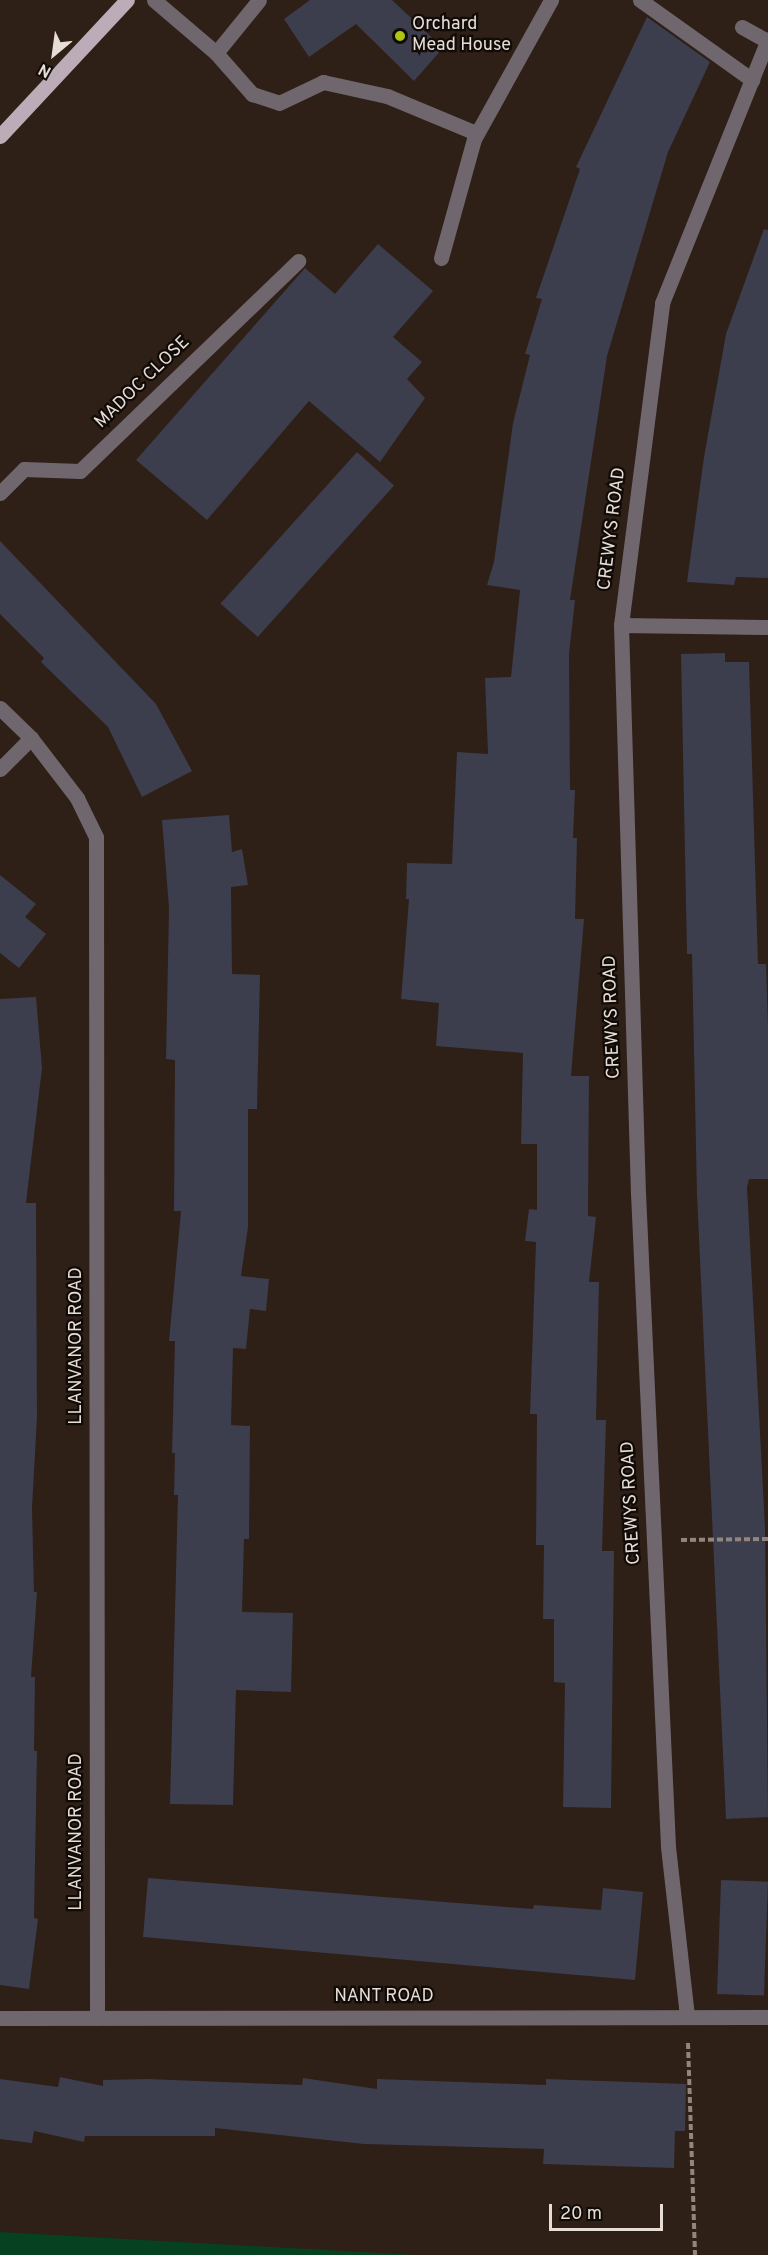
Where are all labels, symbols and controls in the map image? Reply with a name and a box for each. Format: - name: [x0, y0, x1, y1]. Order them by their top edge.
- place label: Orchard Mead House: [412, 15, 511, 57]
- north arrow: [24, 24, 84, 84]
- marker: Orchard Mead House: [393, 29, 407, 43]
- text: N: [35, 58, 55, 81]
- street label: MADOC CLOSE: [91, 332, 195, 434]
- street label: CREWYS ROAD: [595, 466, 631, 592]
- street label: CREWYS ROAD: [600, 955, 626, 1079]
- street label: LLANVANOR ROAD: [66, 1267, 88, 1425]
- street label: CREWYS ROAD: [618, 1441, 646, 1565]
- street label: LLANVANOR ROAD: [66, 1753, 88, 1911]
- street label: NANT ROAD: [334, 1986, 434, 2008]
- scale bar: [552, 2192, 666, 2230]
- text: 20 m: [560, 2203, 602, 2226]

